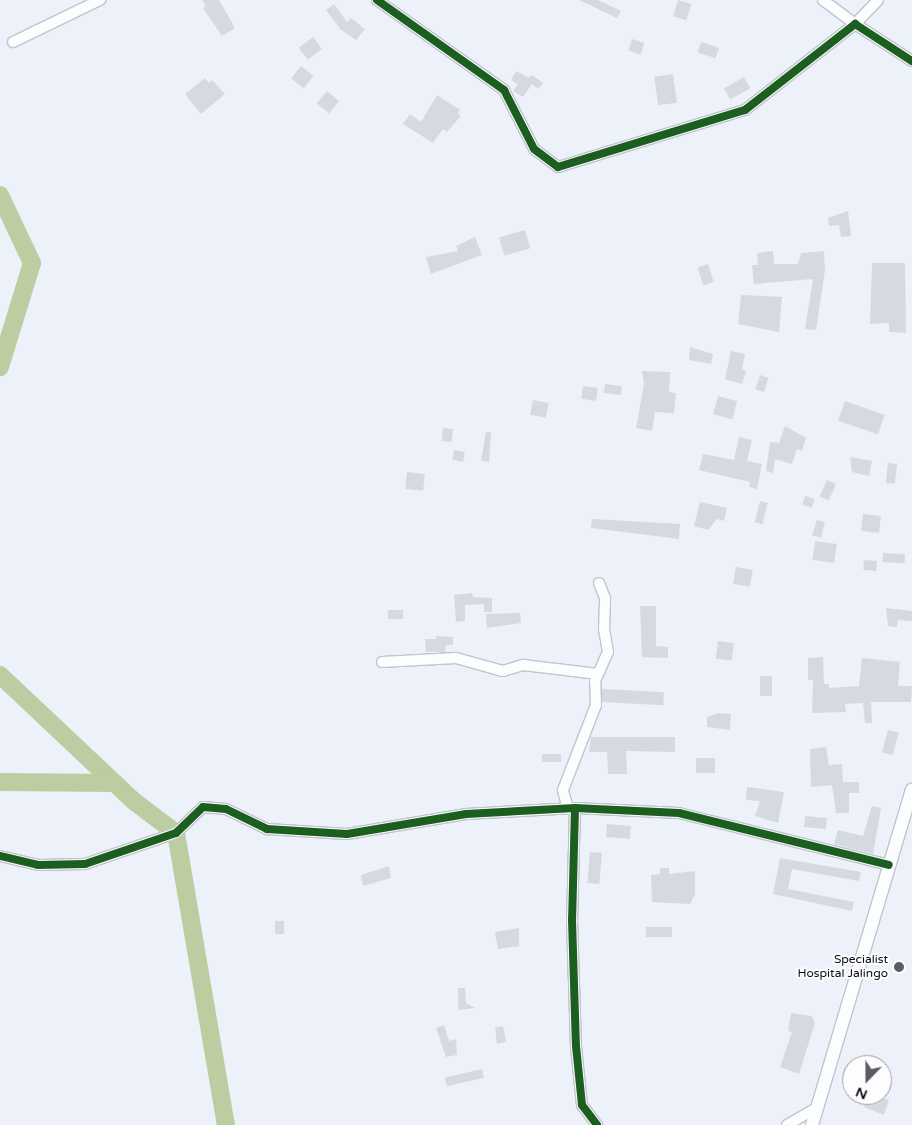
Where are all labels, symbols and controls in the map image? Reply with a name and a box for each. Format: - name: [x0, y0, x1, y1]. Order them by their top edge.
- place label: Specialist Hospital Jalingo: [798, 953, 888, 981]
- marker: Specialist Hospital Jalingo: [892, 960, 906, 974]
- north arrow: [842, 1055, 892, 1105]
- text: N: [853, 1083, 870, 1103]

